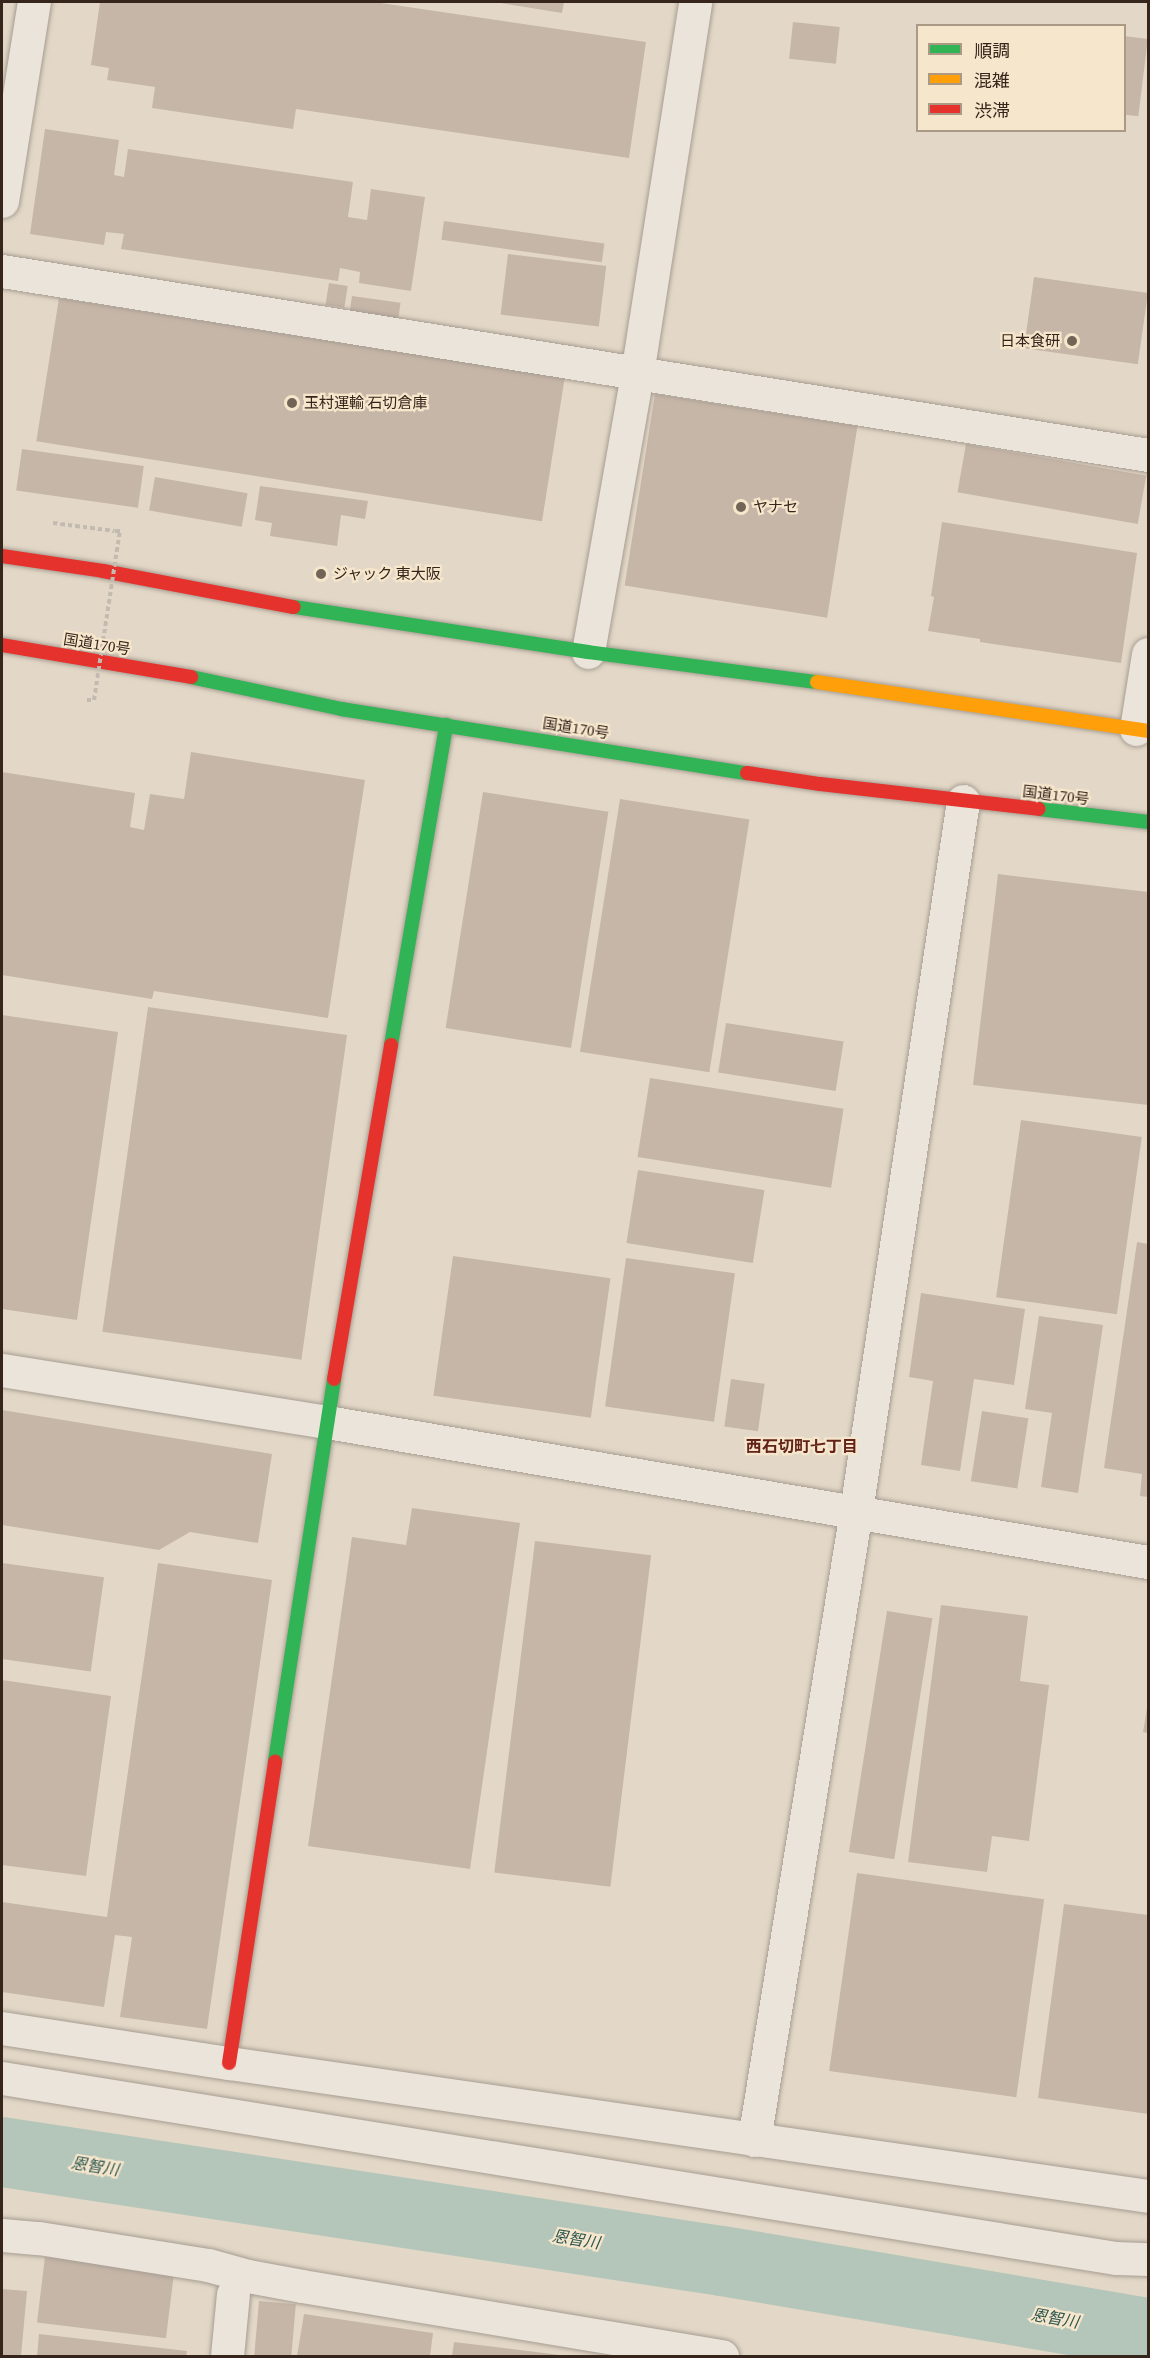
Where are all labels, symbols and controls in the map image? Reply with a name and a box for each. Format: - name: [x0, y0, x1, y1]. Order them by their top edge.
- legend: [916, 24, 1126, 132]
- text: 順調: [974, 38, 1010, 63]
- text: 混雑: [974, 68, 1010, 93]
- text: 渋滞: [974, 98, 1010, 123]
- place label: 日本食研: [1000, 332, 1060, 350]
- marker: 日本食研: [1065, 334, 1079, 348]
- place label: 玉村運輸 石切倉庫: [304, 394, 427, 412]
- marker: 玉村運輸 石切倉庫: [285, 396, 299, 410]
- place label: ヤナセ: [753, 498, 798, 516]
- marker: ヤナセ: [734, 500, 748, 514]
- place label: ジャック 東大阪: [333, 565, 441, 583]
- marker: ジャック 東大阪: [314, 567, 328, 581]
- street label: 国道170号: [62, 630, 132, 658]
- street label: 国道170号: [541, 714, 611, 742]
- street label: 国道170号: [1021, 782, 1091, 808]
- district label: 西石切町七丁目: [746, 1436, 858, 1456]
- water label: 恩智川: [70, 2153, 120, 2179]
- water label: 恩智川: [551, 2226, 601, 2252]
- water label: 恩智川: [1030, 2304, 1080, 2332]

